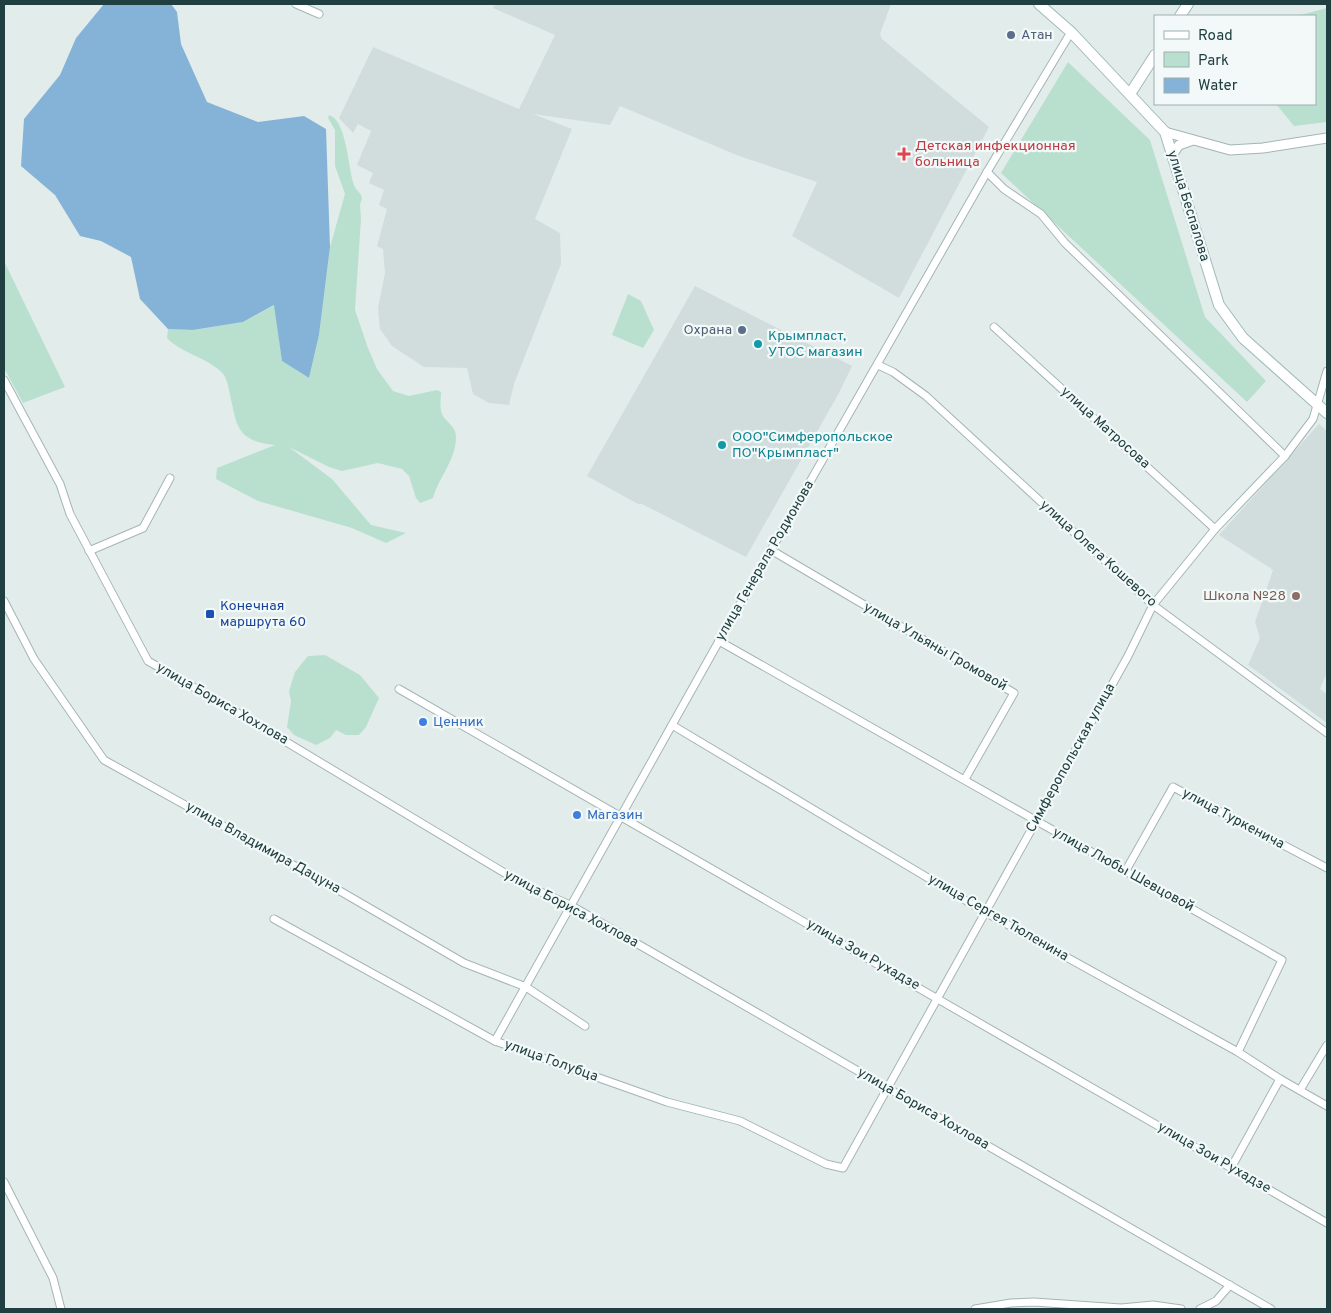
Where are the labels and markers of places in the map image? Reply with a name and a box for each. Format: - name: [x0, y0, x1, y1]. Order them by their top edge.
- place label: Атан: [1021, 27, 1053, 44]
- marker: Атан: [1005, 29, 1017, 41]
- place label: Детская инфекционная больница: [915, 138, 1076, 171]
- marker: Детская инфекционная больница: [897, 147, 911, 161]
- place label: Охрана: [683, 322, 732, 339]
- marker: Охрана: [736, 324, 748, 336]
- place label: Крымпласт, УТОС магазин: [768, 328, 862, 361]
- marker: Крымпласт, УТОС магазин: [752, 338, 764, 350]
- place label: ООО"Симферопольское ПО"Крымпласт": [732, 429, 893, 462]
- marker: ООО"Симферопольское ПО"Крымпласт": [716, 439, 728, 451]
- place label: Школа №28: [1203, 588, 1286, 605]
- marker: Школа №28: [1290, 590, 1302, 602]
- place label: Конечная маршрута 60: [220, 598, 306, 631]
- marker: Конечная маршрута 60: [204, 608, 216, 620]
- place label: Ценник: [433, 714, 484, 731]
- marker: Ценник: [417, 716, 429, 728]
- place label: Магазин: [587, 807, 643, 824]
- marker: Магазин: [571, 809, 583, 821]

